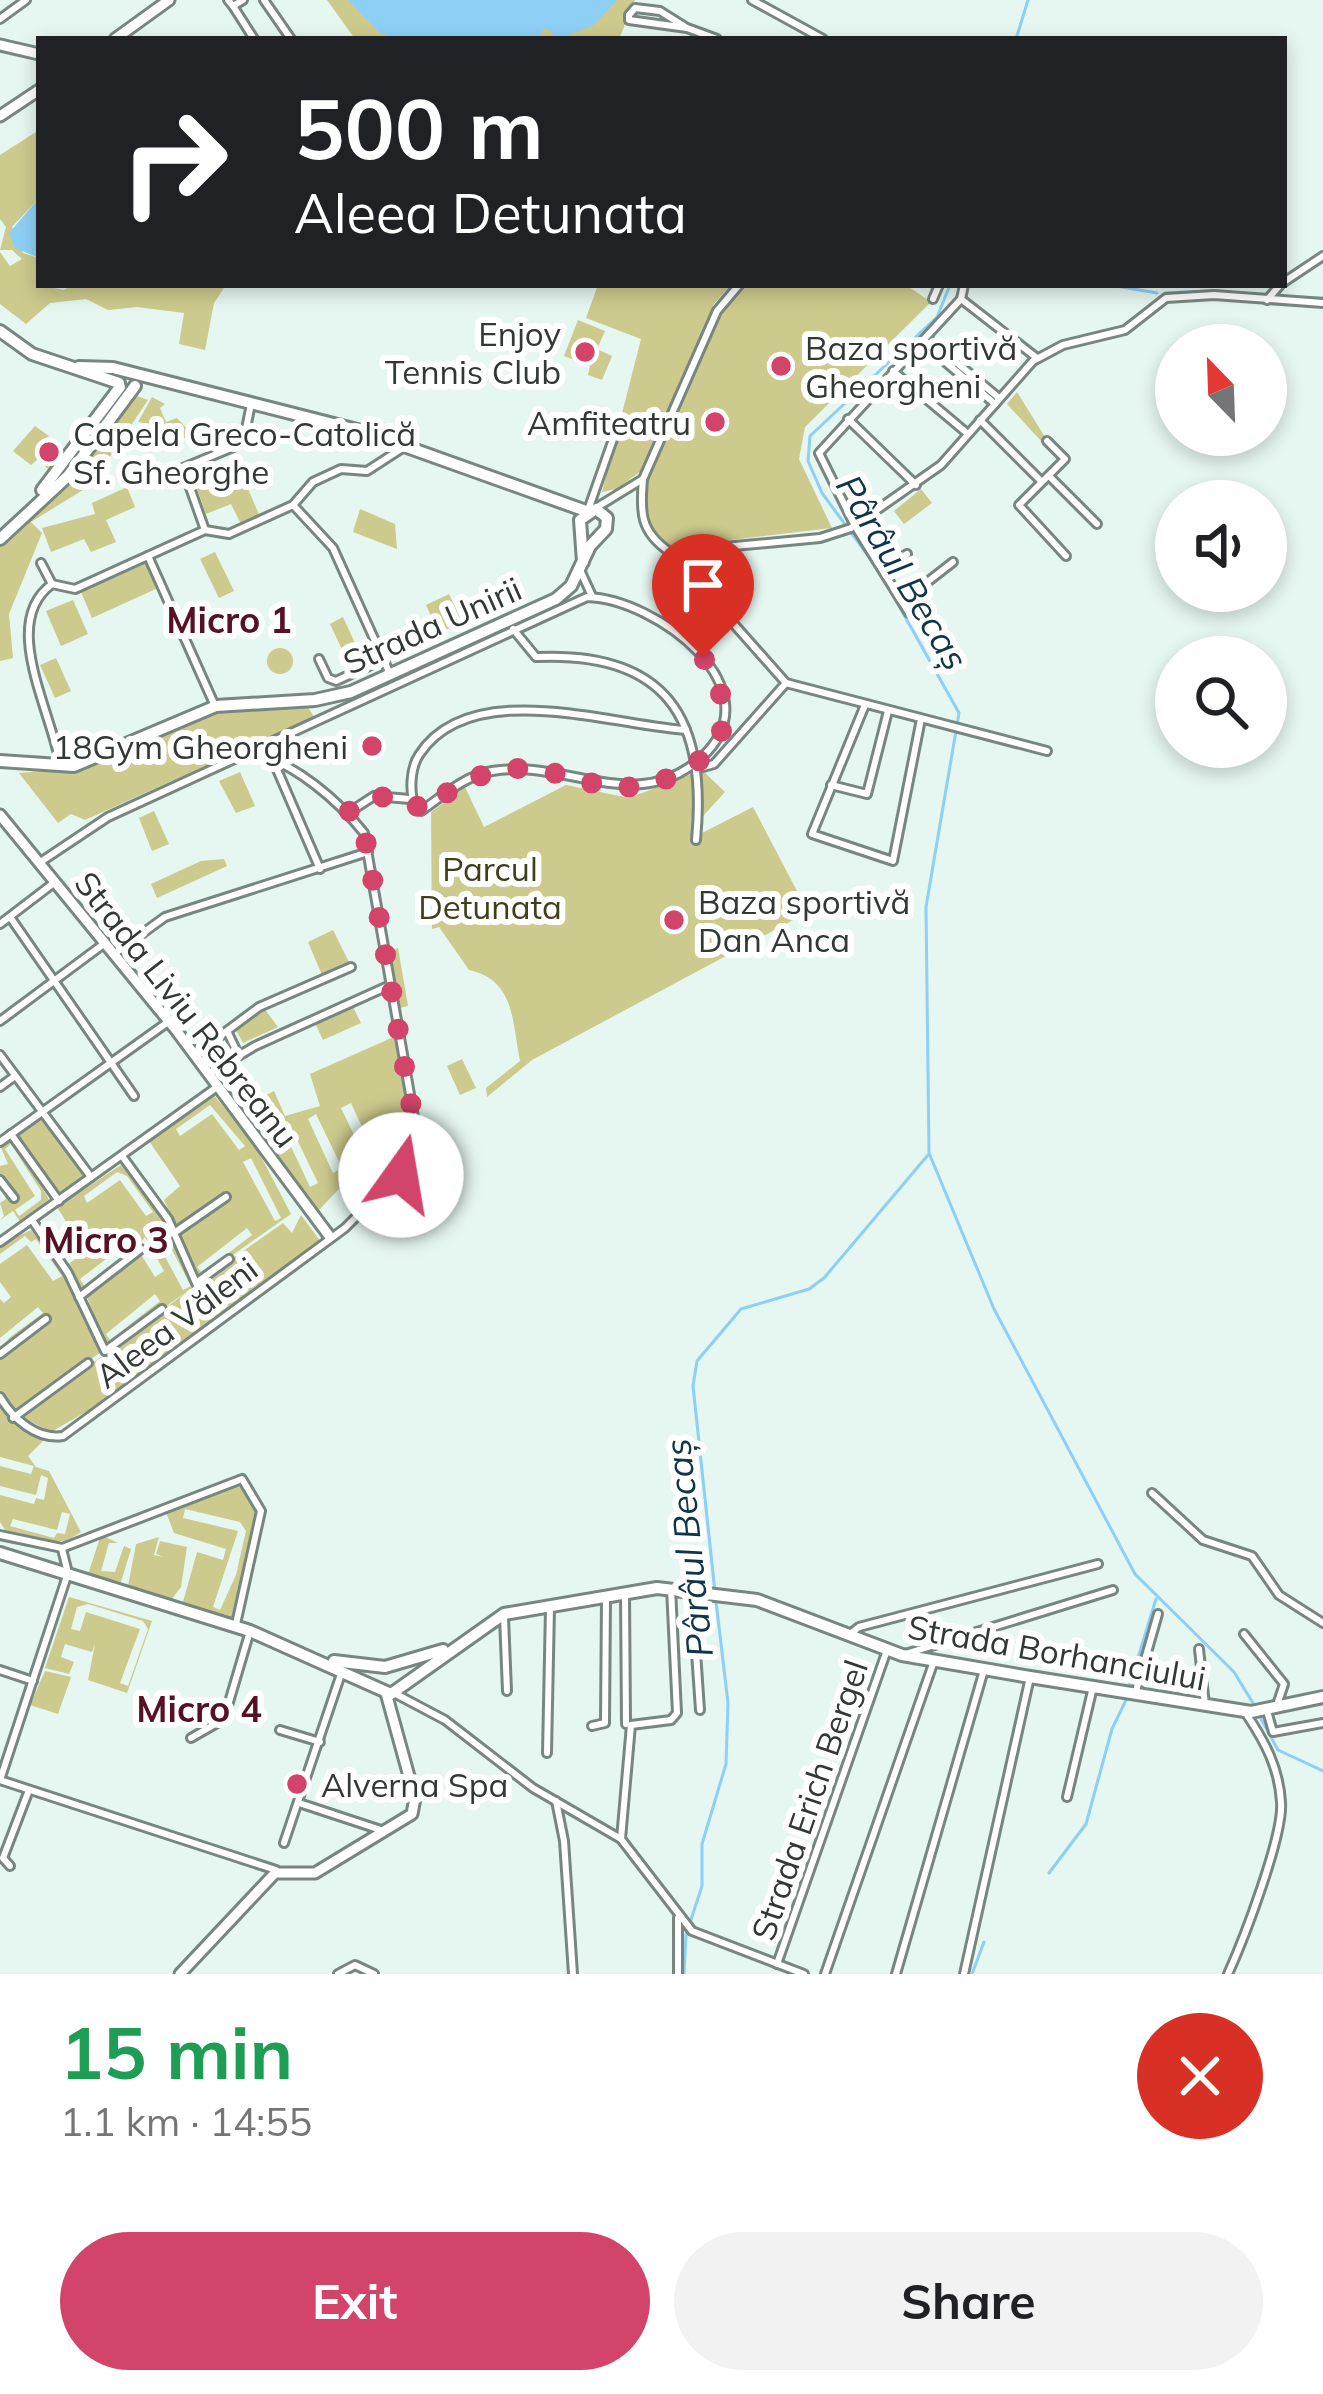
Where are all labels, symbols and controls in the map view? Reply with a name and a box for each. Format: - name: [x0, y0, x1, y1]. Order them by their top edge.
- text: 500 m: [294, 75, 544, 180]
- icon: right: [96, 84, 252, 240]
- text: Aleea Detunata: [294, 179, 687, 247]
- place label: Enjoy Tennis Club: [385, 313, 561, 392]
- north arrow: [1155, 324, 1287, 456]
- map controls: [1155, 324, 1287, 768]
- place label: Baza sportivă Gheorgheni: [805, 327, 1017, 406]
- marker: Enjoy Tennis Club: [572, 339, 598, 365]
- marker: Baza sportivă Gheorgheni: [768, 353, 794, 379]
- place label: Amfiteatru: [527, 402, 691, 443]
- marker: Amfiteatru: [702, 409, 728, 435]
- place label: Capela Greco-Catolică Sf. Gheorghe: [73, 413, 416, 492]
- marker: Capela Greco-Catolică Sf. Gheorghe: [36, 439, 62, 465]
- water label: Pârâul Becaș: [826, 466, 979, 678]
- button: sound: [1155, 480, 1287, 612]
- pin: [652, 534, 754, 657]
- icon: arrive: [670, 552, 736, 618]
- street label: Strada Unirii: [336, 567, 528, 683]
- district label: Micro 1: [166, 597, 292, 642]
- button: search: [1155, 636, 1287, 768]
- place label: 18Gym Gheorgheni: [53, 726, 348, 767]
- marker: 18Gym Gheorgheni: [359, 733, 385, 759]
- park label: Parcul Detunata: [418, 848, 562, 927]
- street label: Strada Liviu Rebreanu: [67, 863, 307, 1155]
- place label: Baza sportivă Dan Anca: [698, 881, 910, 960]
- marker: Baza sportivă Dan Anca: [661, 907, 687, 933]
- position arrow: [338, 1112, 464, 1238]
- district label: Micro 3: [43, 1217, 169, 1262]
- street label: Aleea Văleni: [87, 1248, 265, 1396]
- water label: Pârâul Becaș: [654, 1436, 723, 1660]
- street label: Strada Borhanciului: [905, 1606, 1209, 1698]
- street label: Strada Erich Bergel: [742, 1655, 876, 1945]
- district label: Micro 4: [136, 1686, 262, 1731]
- place label: Alverna Spa: [321, 1764, 508, 1805]
- marker: Alverna Spa: [284, 1771, 310, 1797]
- text: 15 min: [60, 2007, 293, 2097]
- button: close: [1137, 2013, 1263, 2139]
- text: 1.1 km · 14:55: [60, 2097, 312, 2146]
- button: Exit: [60, 2232, 650, 2370]
- button: Share: [674, 2232, 1263, 2370]

